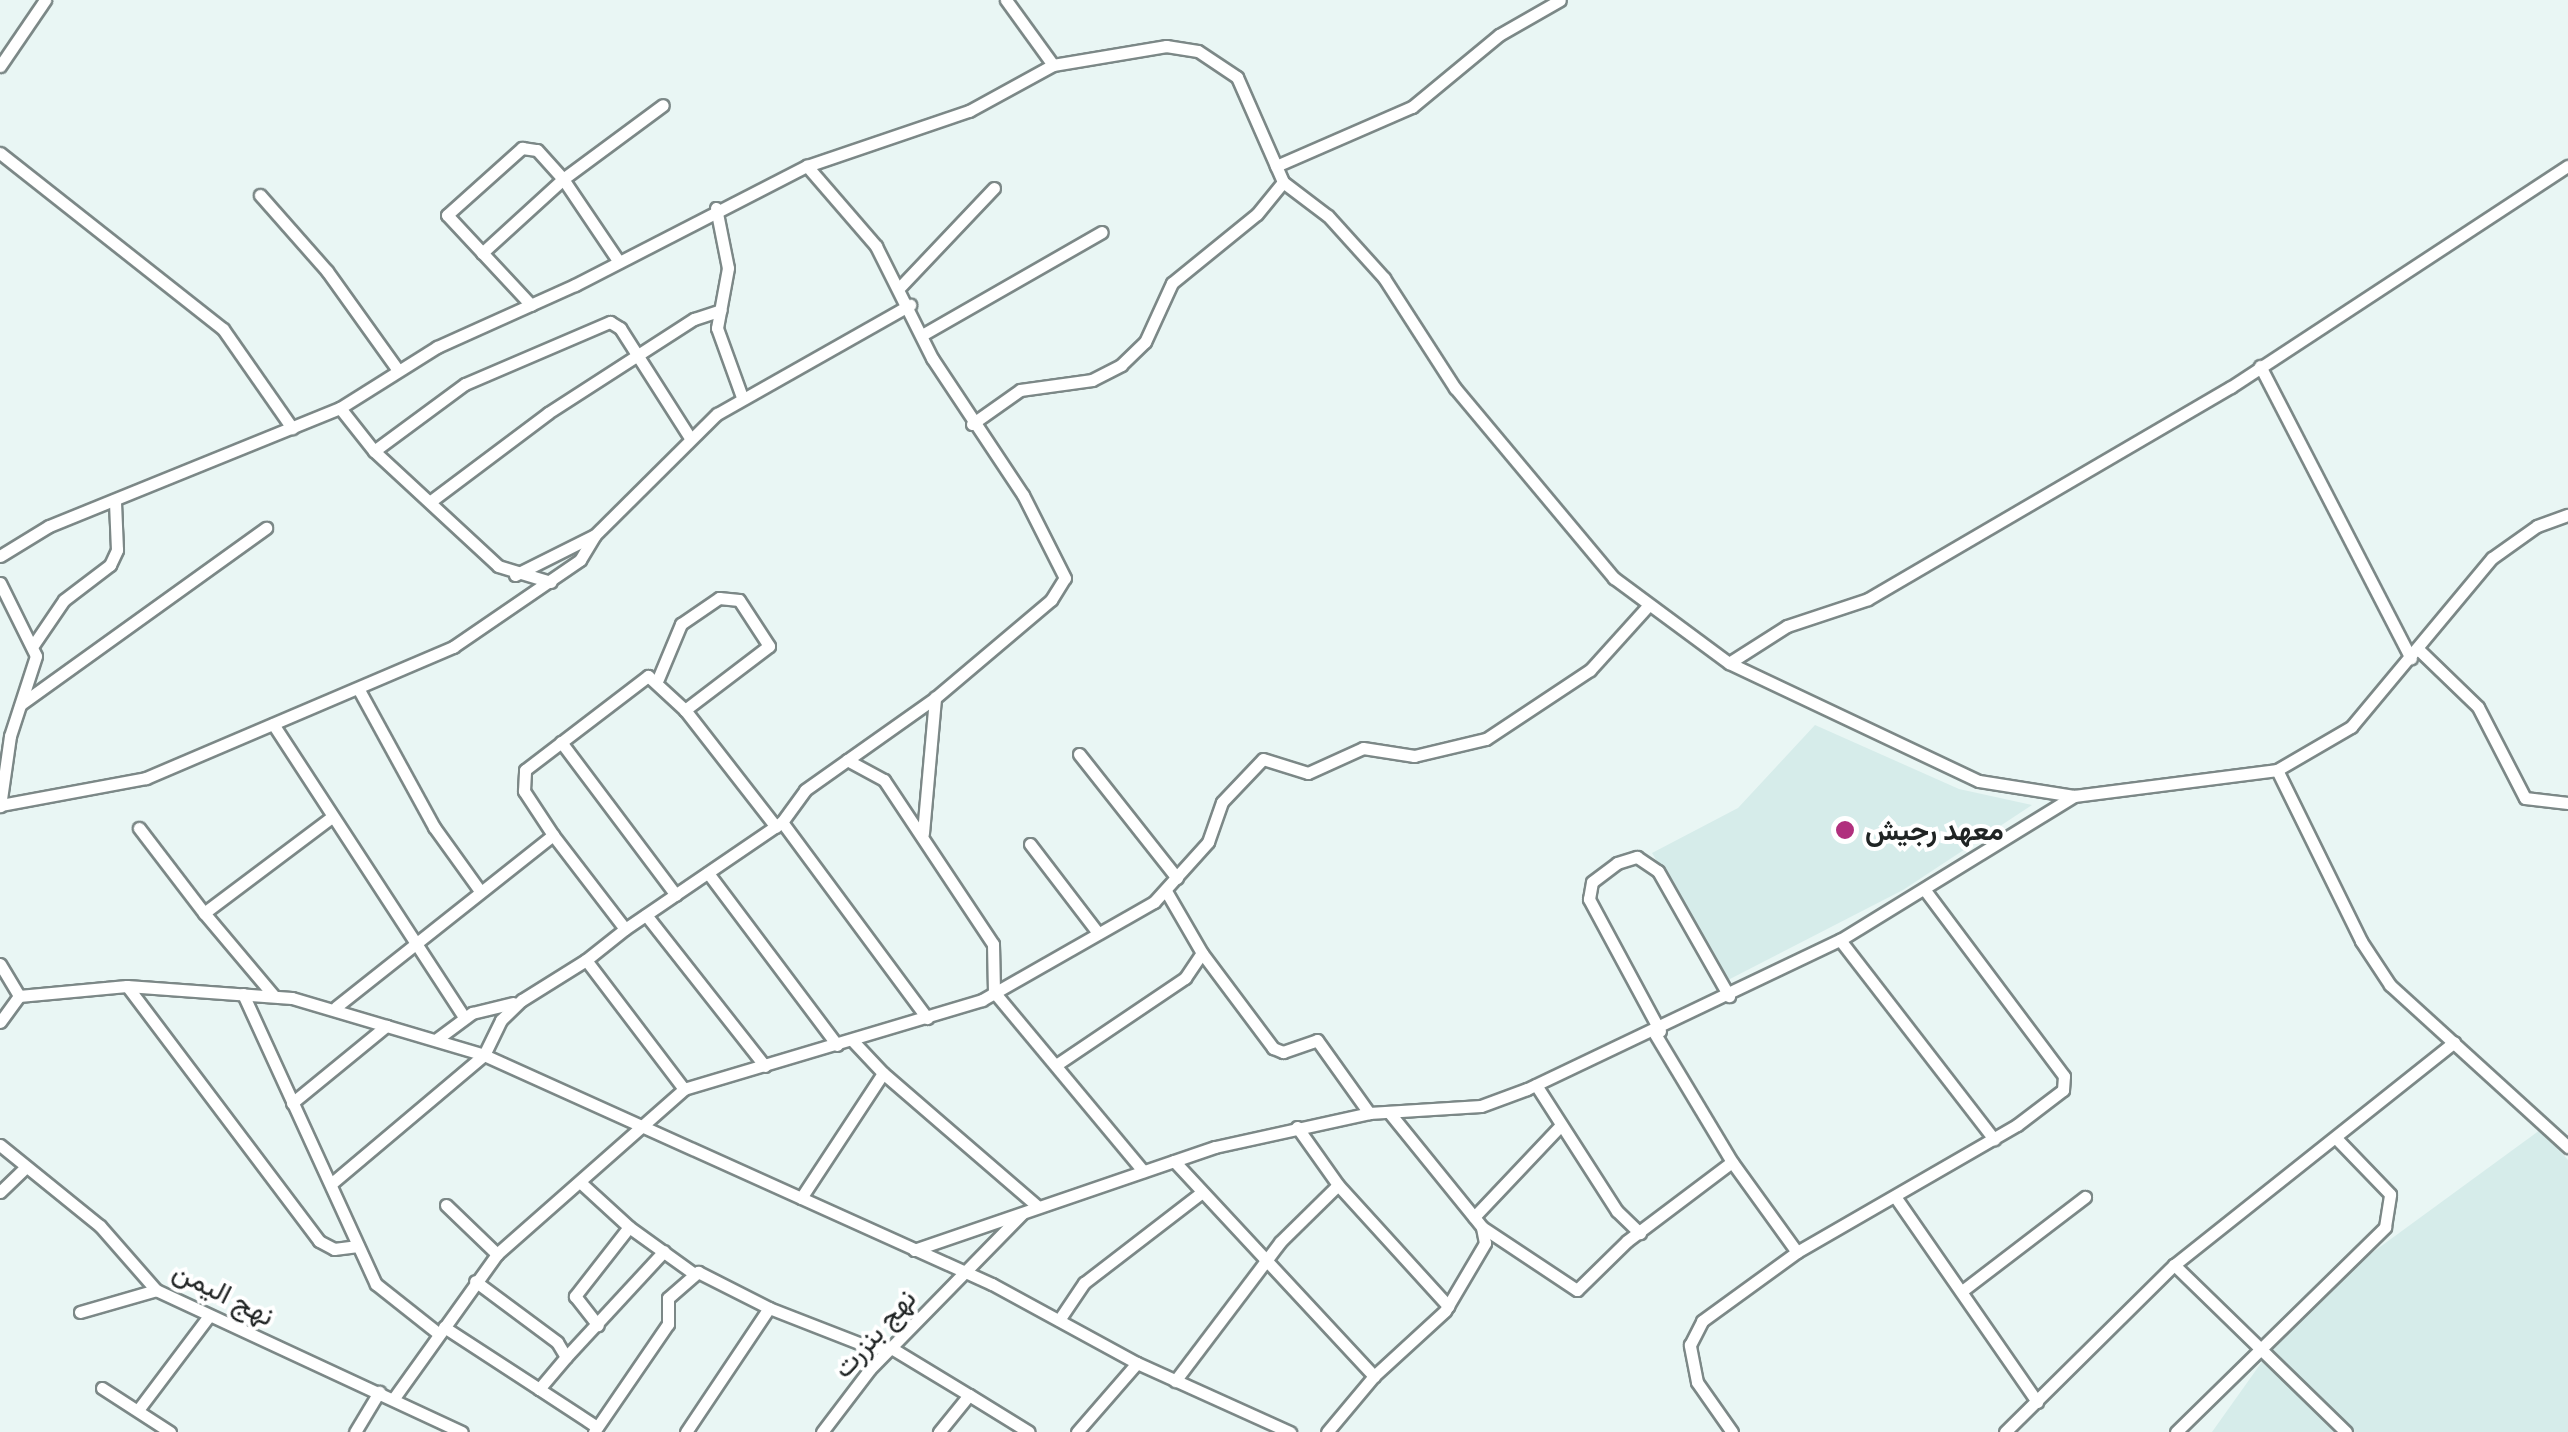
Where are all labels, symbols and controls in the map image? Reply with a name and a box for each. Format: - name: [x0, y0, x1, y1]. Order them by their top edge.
- place label: معهد رجيش: [1865, 813, 2004, 847]
- marker: معهد رجيش: [1834, 819, 1856, 841]
- street label: نهج اليمن: [168, 1253, 280, 1333]
- street label: نهج بنزرت: [825, 1282, 923, 1384]

